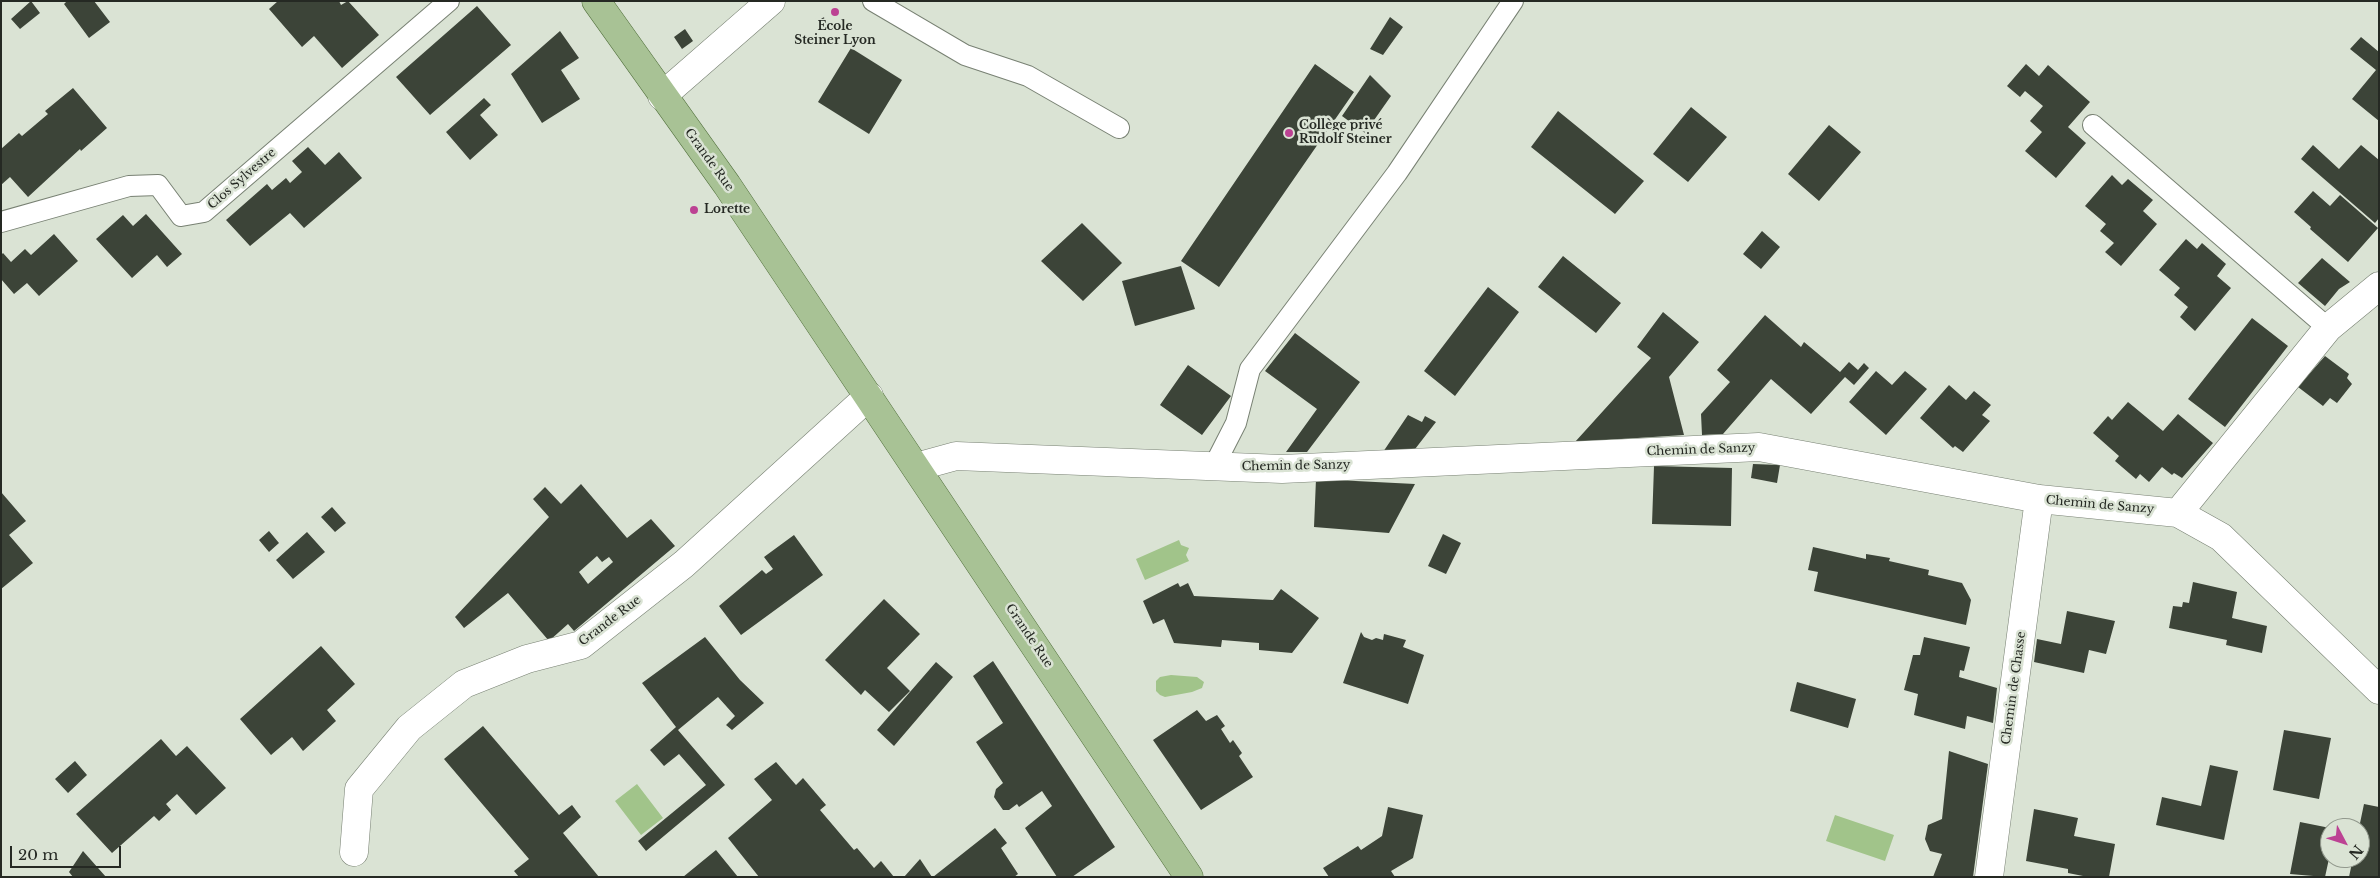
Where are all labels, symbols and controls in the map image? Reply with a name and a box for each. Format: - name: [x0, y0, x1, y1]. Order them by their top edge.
- marker: École Steiner Lyon: [829, 6, 841, 18]
- place label: École Steiner Lyon: [794, 20, 876, 48]
- place label: Collège privé Rudolf Steiner: [1299, 119, 1392, 147]
- street label: Grande Rue: [681, 126, 737, 194]
- marker: Collège privé Rudolf Steiner: [1283, 127, 1295, 139]
- street label: Clos Sylvestre: [205, 146, 279, 212]
- place label: Lorette: [704, 203, 750, 217]
- marker: Lorette: [688, 204, 700, 216]
- street label: Chemin de Sanzy: [1646, 441, 1756, 459]
- street label: Chemin de Sanzy: [1241, 458, 1351, 474]
- street label: Chemin de Sanzy: [2045, 493, 2155, 517]
- street label: Grande Rue: [576, 593, 644, 649]
- street label: Grande Rue: [1002, 601, 1056, 671]
- street label: Chemin de Chasse: [1999, 630, 2029, 746]
- north arrow: [2320, 818, 2370, 868]
- scale bar: [12, 836, 124, 868]
- text: N: [2345, 841, 2367, 863]
- text: 20 m: [18, 845, 58, 864]

